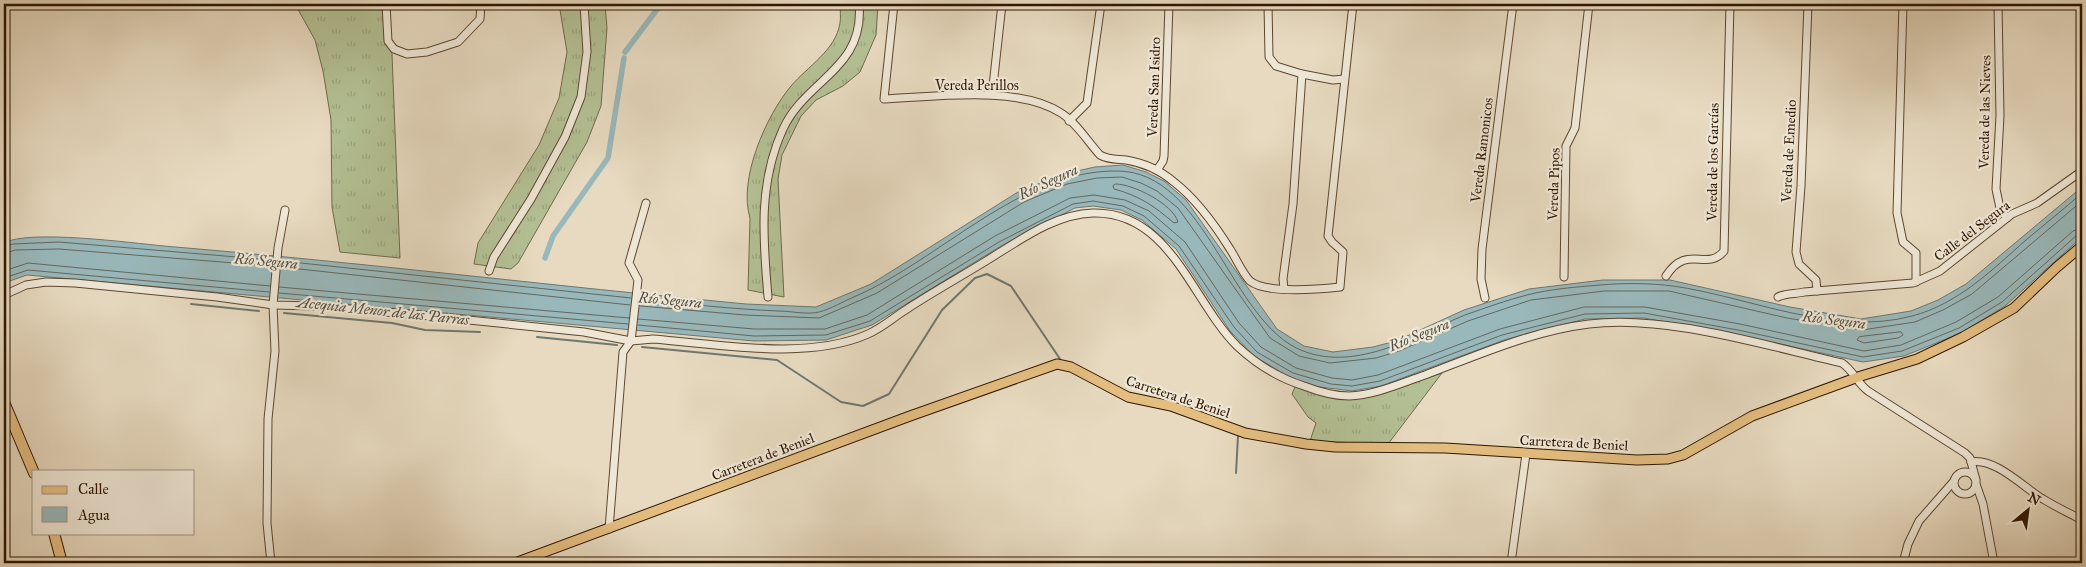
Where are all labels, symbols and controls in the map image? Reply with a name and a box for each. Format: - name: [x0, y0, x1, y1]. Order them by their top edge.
- street label: Vereda San Isidro: [1144, 37, 1164, 138]
- street label: Vereda de las Nieves: [1975, 55, 1994, 170]
- street label: Vereda Perillos: [934, 77, 1019, 94]
- street label: Vereda Ramonicos: [1467, 97, 1497, 204]
- street label: Vereda de Emedio: [1778, 99, 1800, 204]
- street label: Vereda de los Garcías: [1703, 103, 1723, 222]
- street label: Vereda Pipos: [1544, 147, 1564, 222]
- water label: Río Segura: [1014, 160, 1081, 204]
- street label: Calle del Segura: [1931, 197, 2013, 265]
- water label: Río Segura: [232, 249, 299, 273]
- water label: Río Segura: [636, 288, 703, 312]
- water label: Acequia Menor de las Parras: [294, 293, 471, 329]
- water label: Río Segura: [1800, 307, 1867, 333]
- water label: Río Segura: [1385, 315, 1452, 356]
- street label: Carretera de Beniel: [1124, 372, 1232, 422]
- street label: Carretera de Beniel: [709, 430, 817, 484]
- street label: Carretera de Beniel: [1519, 432, 1629, 454]
- legend: [32, 470, 195, 534]
- text: Calle: [78, 480, 109, 498]
- north arrow: [2004, 484, 2054, 534]
- text: N: [2025, 489, 2043, 509]
- text: Agua: [77, 506, 110, 524]

